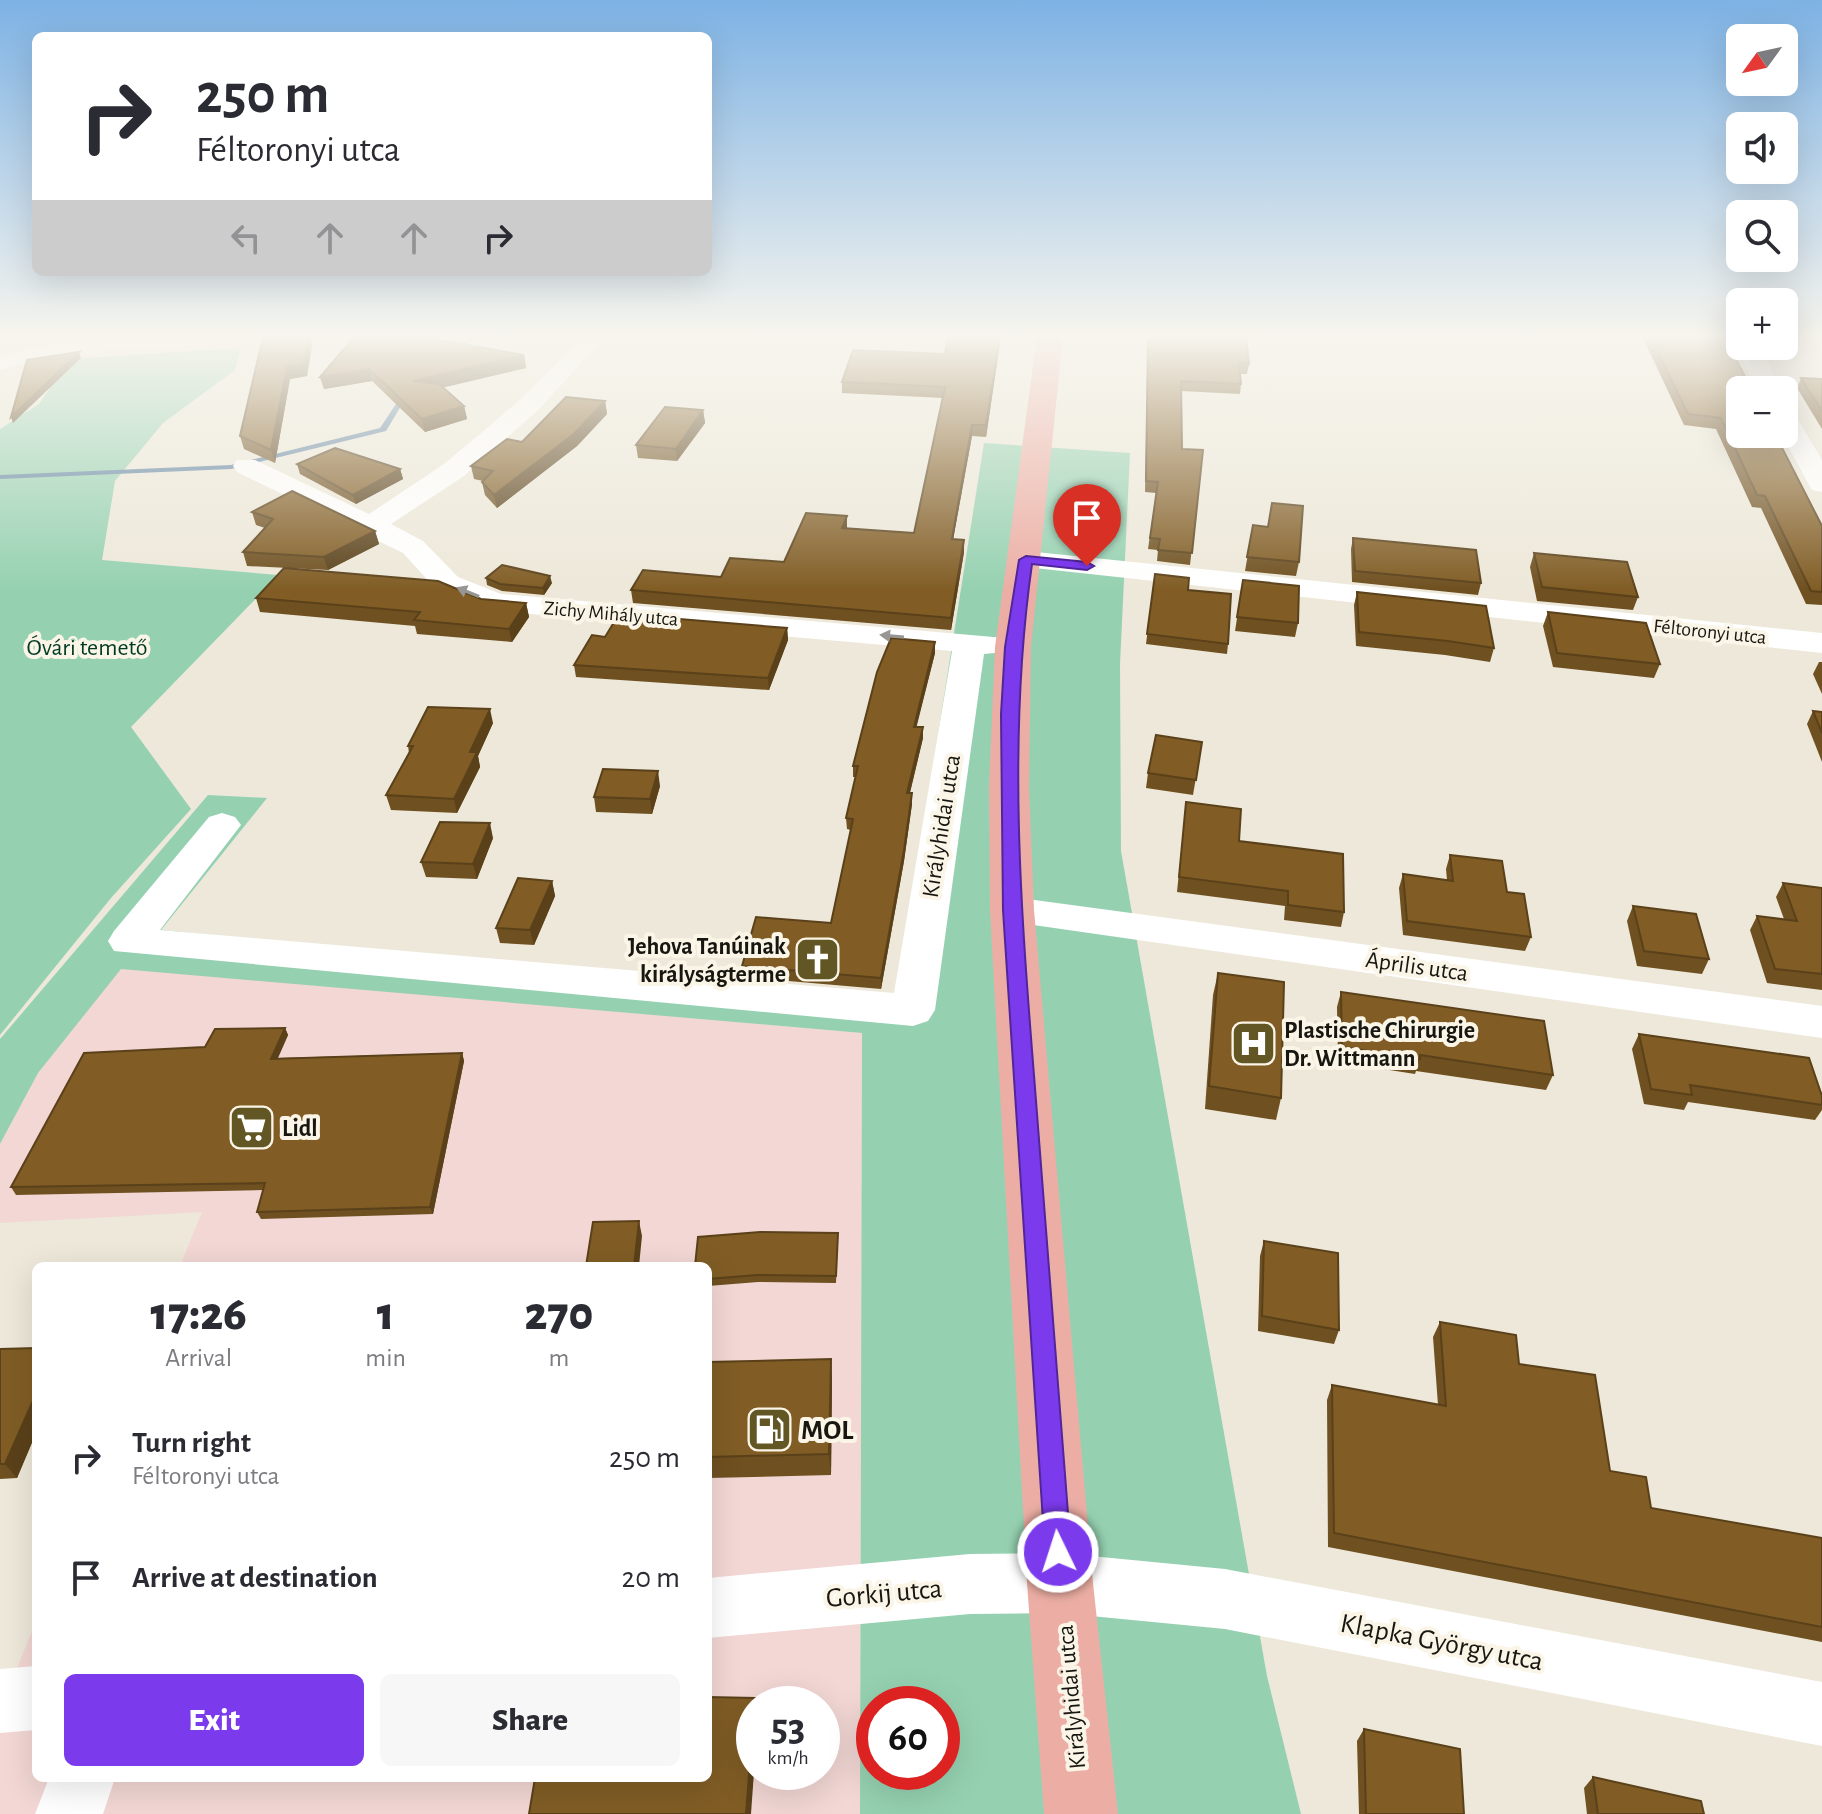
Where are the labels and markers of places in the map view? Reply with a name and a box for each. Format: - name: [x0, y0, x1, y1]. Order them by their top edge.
- pin: [1053, 484, 1121, 566]
- place label: Jehova Tanúinak királyságterme: [628, 935, 786, 987]
- church icon: Jehova Tanúinak királyságterme: [793, 936, 841, 984]
- place label: Plastische Chirurgie Dr. Wittmann: [1284, 1019, 1475, 1071]
- hospital icon: Plastische Chirurgie Dr. Wittmann: [1229, 1020, 1277, 1068]
- supermarket icon: Lidl: [227, 1104, 275, 1152]
- place label: Lidl: [282, 1117, 318, 1141]
- fuel station icon: MOL: [746, 1405, 794, 1453]
- place label: MOL: [801, 1417, 854, 1445]

